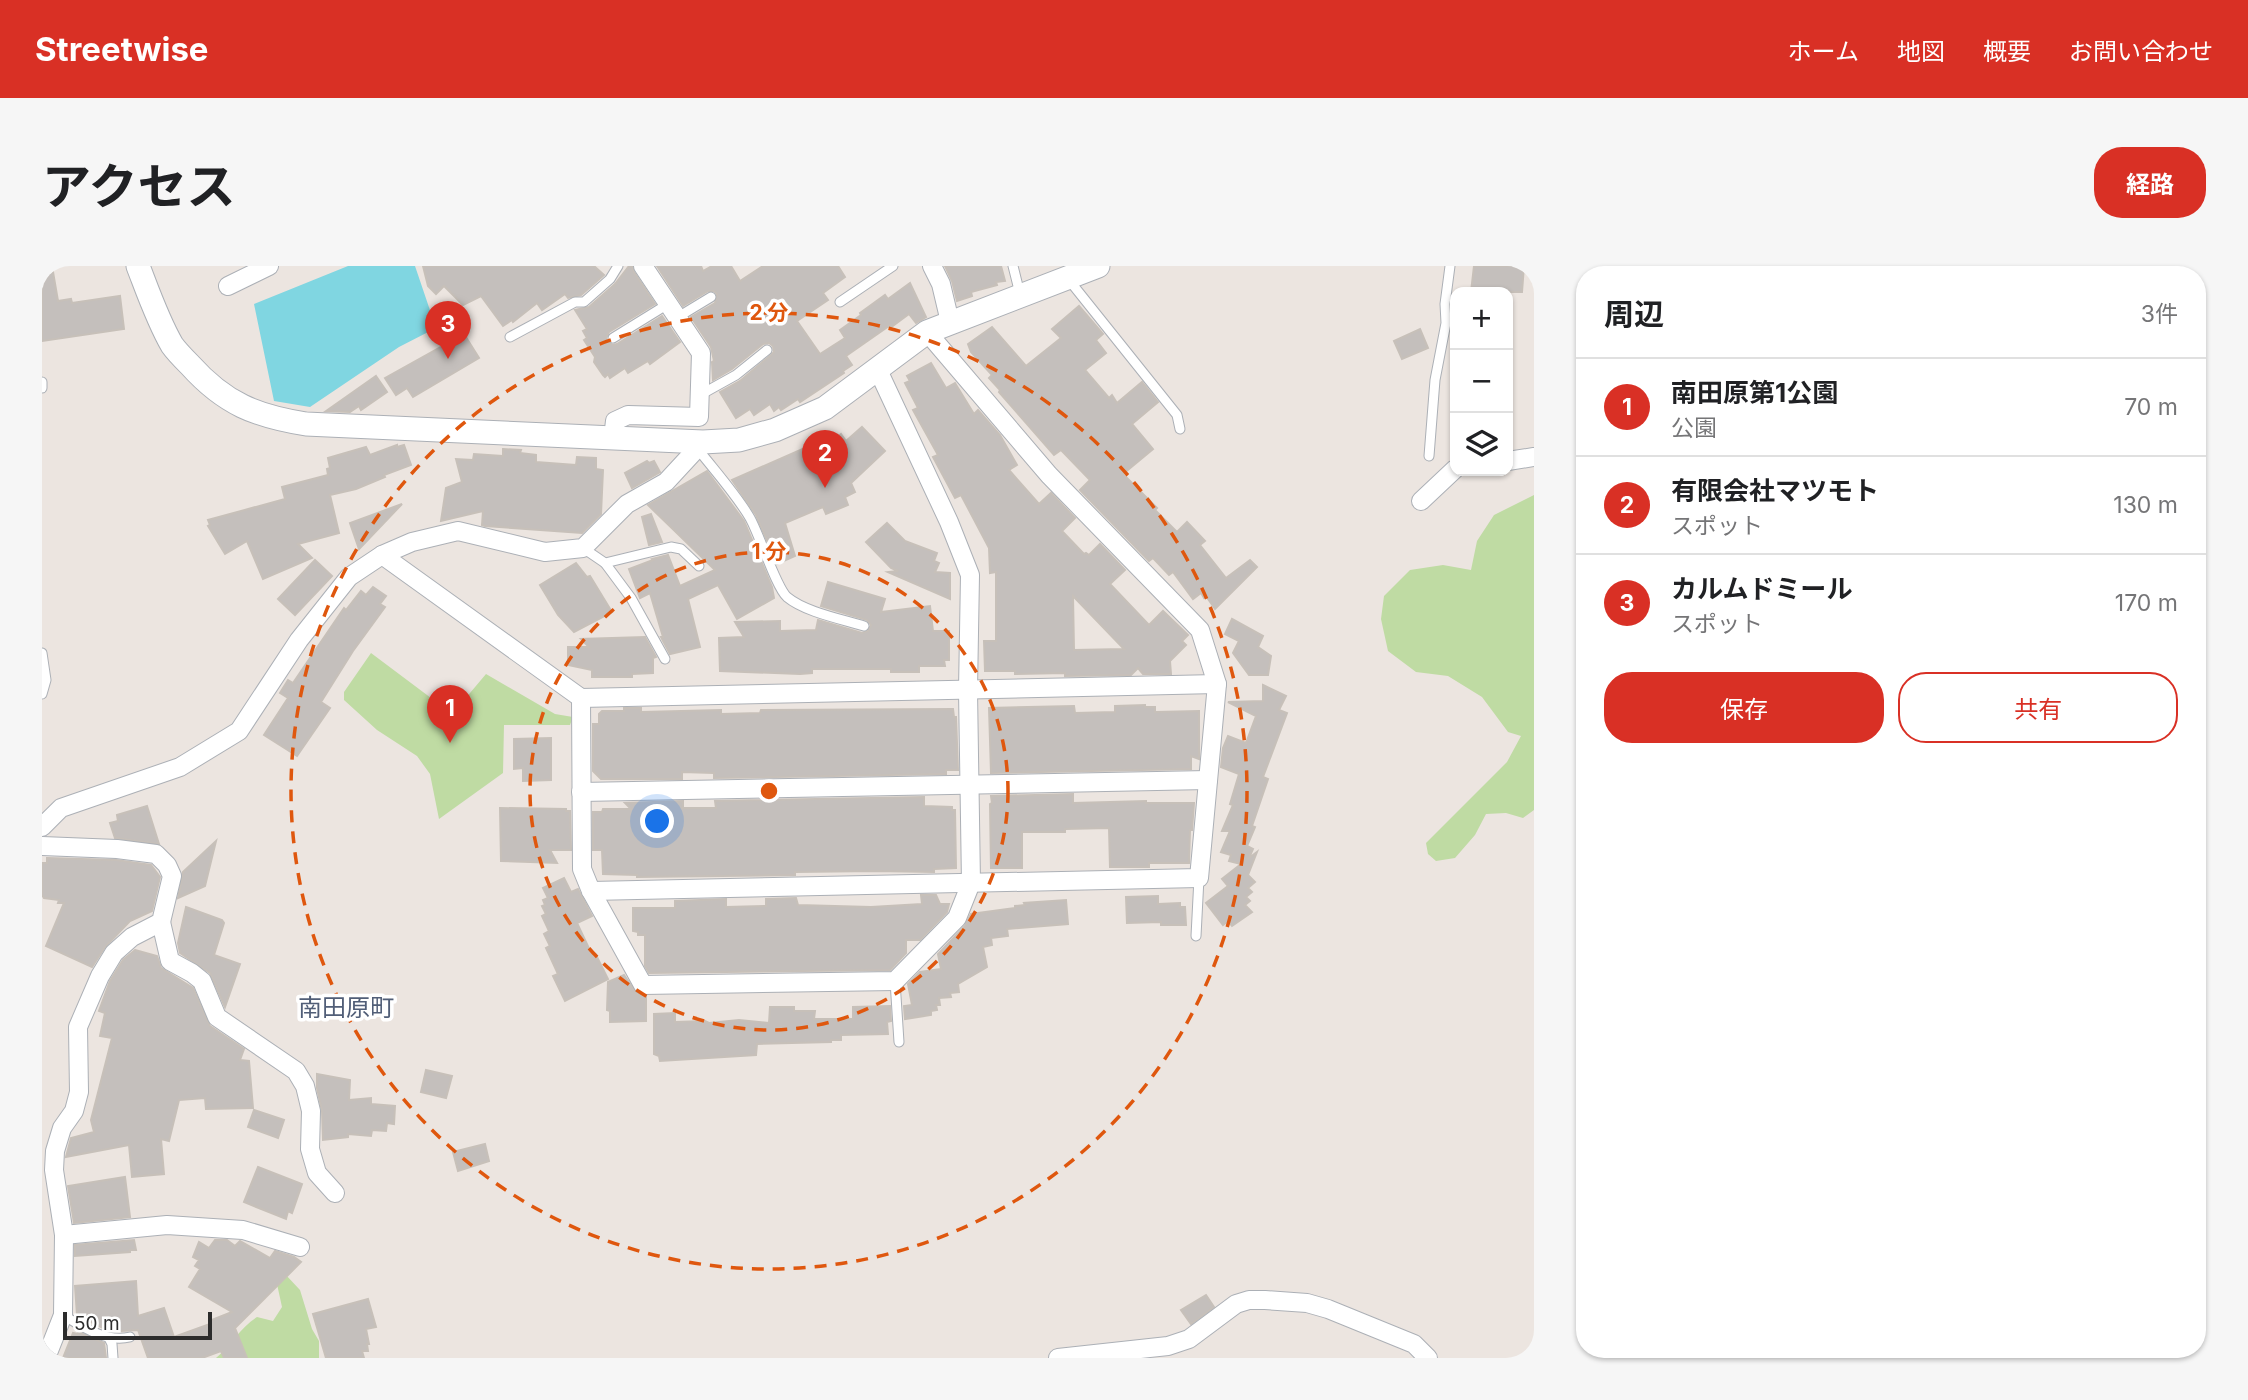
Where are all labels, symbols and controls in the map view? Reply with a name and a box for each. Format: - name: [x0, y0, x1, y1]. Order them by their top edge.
- text: Streetwise: [35, 29, 209, 69]
- text: ホーム: [1788, 37, 1859, 66]
- text: 地図: [1897, 37, 1945, 66]
- text: 概要: [1983, 37, 2031, 66]
- text: お問い合わせ: [2069, 37, 2213, 66]
- button: 経路: [2094, 147, 2206, 218]
- text: アクセス: [42, 157, 236, 216]
- map controls: [1450, 287, 1513, 476]
- button: +: [1450, 287, 1513, 350]
- text: 周辺: [1604, 296, 1664, 332]
- text: 2 分: [749, 300, 789, 325]
- text: 3件: [2141, 300, 2178, 328]
- pin: 3: [425, 301, 471, 359]
- button: −: [1450, 350, 1513, 413]
- text: 南田原第1公園: [1671, 377, 1838, 408]
- text: 1: [1622, 393, 1632, 421]
- text: 70 m: [2124, 393, 2178, 421]
- button: layers: [1450, 413, 1513, 476]
- text: 公園: [1671, 414, 1717, 442]
- pin: 2: [802, 430, 848, 488]
- text: 有限会社マツモト: [1671, 475, 1879, 506]
- text: 2: [1620, 491, 1634, 519]
- text: 130 m: [2113, 491, 2178, 519]
- text: スポット: [1671, 512, 1763, 540]
- text: 1 分: [751, 539, 787, 564]
- text: カルムドミール: [1671, 573, 1852, 604]
- text: 3: [1620, 589, 1634, 617]
- text: 170 m: [2115, 589, 2178, 617]
- text: スポット: [1671, 610, 1763, 638]
- button: 保存: [1604, 672, 1884, 743]
- button: 共有: [1898, 672, 2178, 743]
- pin: 1: [427, 685, 473, 743]
- centre of rings: [757, 779, 781, 803]
- your location: [640, 804, 674, 838]
- district label: 南田原町: [298, 993, 394, 1022]
- scale bar: [63, 1309, 212, 1341]
- text: 50 m: [74, 1312, 120, 1335]

